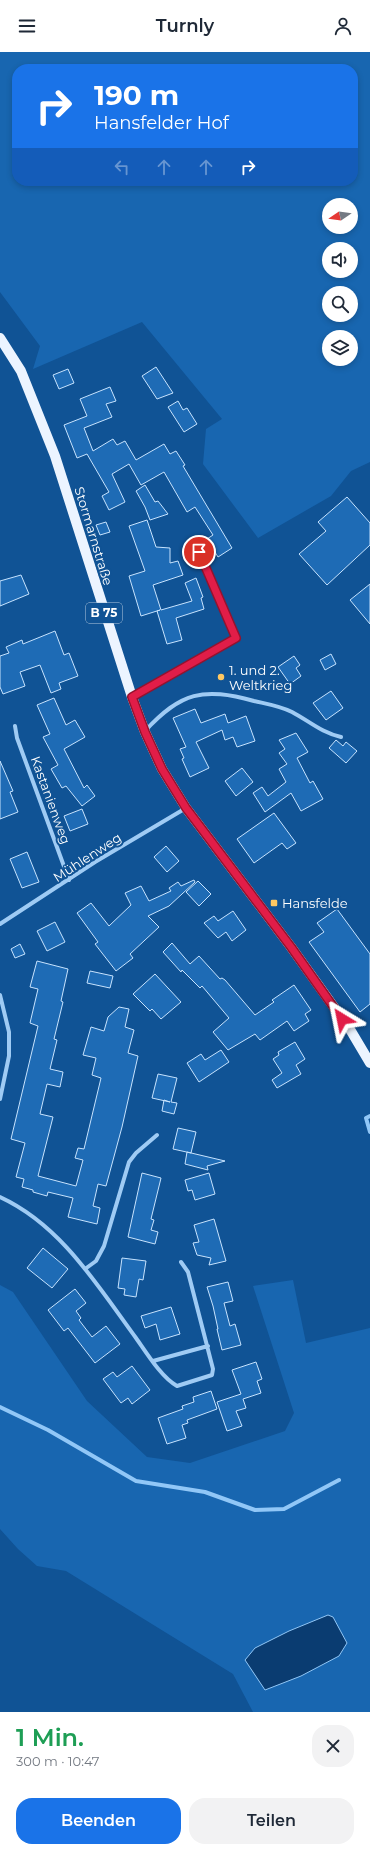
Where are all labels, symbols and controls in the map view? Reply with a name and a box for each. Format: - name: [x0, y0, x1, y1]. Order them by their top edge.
- icon: menu: [16, 15, 38, 37]
- text: Turnly: [156, 15, 214, 37]
- icon: person: [332, 15, 354, 37]
- text: 190 m: [94, 78, 179, 112]
- icon: right: [28, 80, 80, 132]
- text: Hansfelder Hof: [94, 112, 229, 134]
- icon: left: [111, 156, 133, 178]
- icon: ahead: [153, 156, 175, 178]
- icon: ahead: [195, 156, 217, 178]
- icon: right: [237, 156, 259, 178]
- north arrow: [322, 198, 358, 234]
- map controls: [322, 198, 358, 366]
- button: sound: [322, 242, 358, 278]
- button: search: [322, 286, 358, 322]
- button: layers: [322, 330, 358, 366]
- street label: Stormarnstraße: [71, 485, 117, 587]
- pin: [182, 535, 216, 569]
- icon: arrive: [188, 541, 210, 563]
- road number: B 75: [86, 603, 122, 623]
- place label: 1. und 2. Weltkrieg: [229, 662, 292, 693]
- marker: 1. und 2. Weltkrieg: [216, 672, 226, 682]
- street label: Kastanienweg: [28, 754, 74, 846]
- street label: Mühlenweg: [50, 829, 124, 885]
- place label: Hansfelde: [282, 895, 348, 911]
- marker: Hansfelde: [269, 898, 279, 908]
- position arrow: [321, 998, 363, 1040]
- text: 1 Min.: [16, 1723, 84, 1752]
- button: close: [312, 1725, 354, 1767]
- text: 300 m · 10:47: [16, 1753, 100, 1769]
- button: Beenden: [16, 1798, 181, 1844]
- button: Teilen: [189, 1798, 354, 1844]

